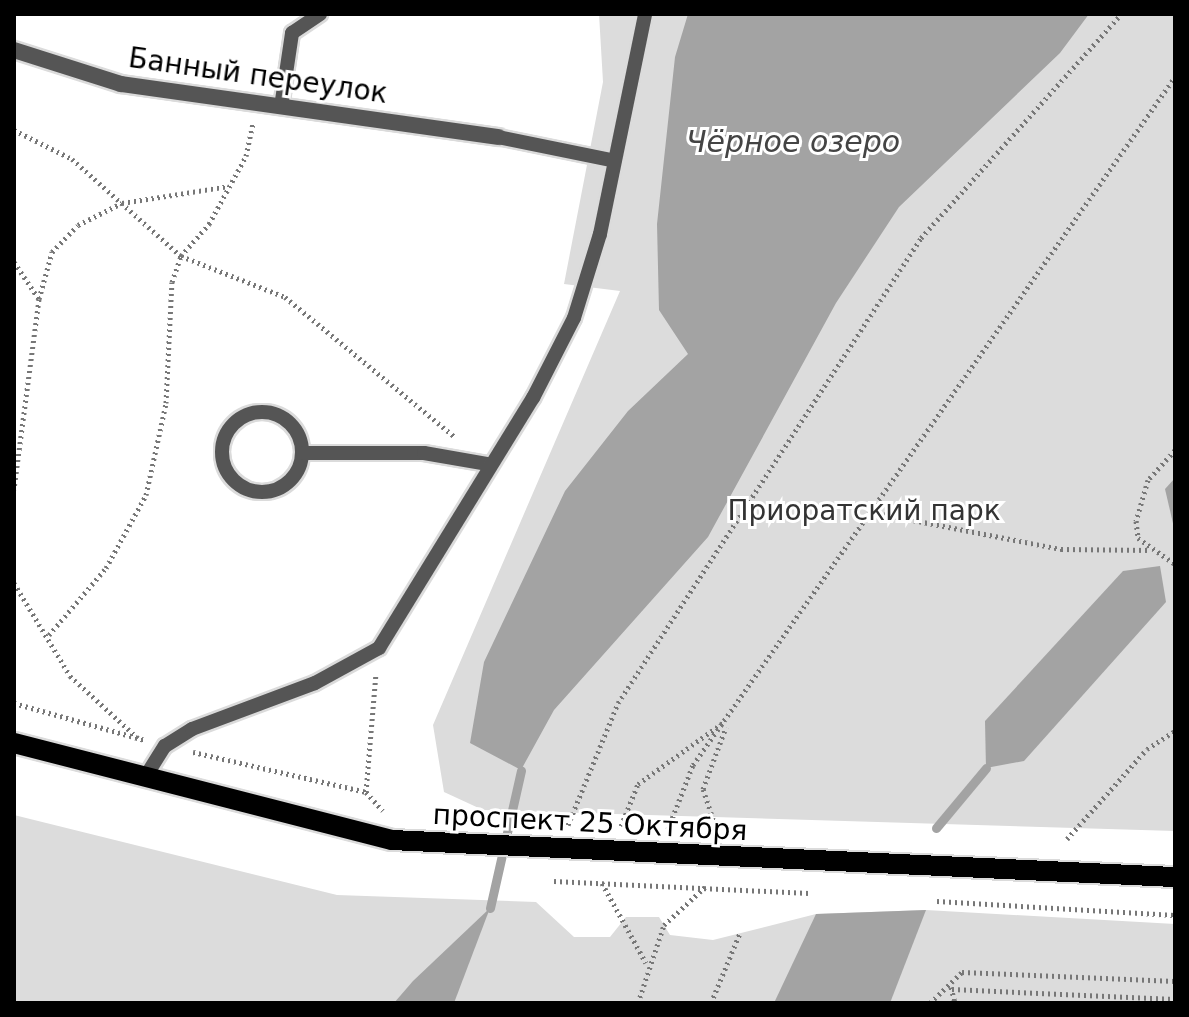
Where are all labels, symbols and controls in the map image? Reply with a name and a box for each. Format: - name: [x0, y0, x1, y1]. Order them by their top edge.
- street label: Банный переулок: [126, 41, 390, 111]
- water label: Чёрное озеро: [686, 124, 900, 160]
- park label: Приоратский парк: [727, 494, 1001, 528]
- street label: проспект 25 Октября: [432, 798, 748, 848]

